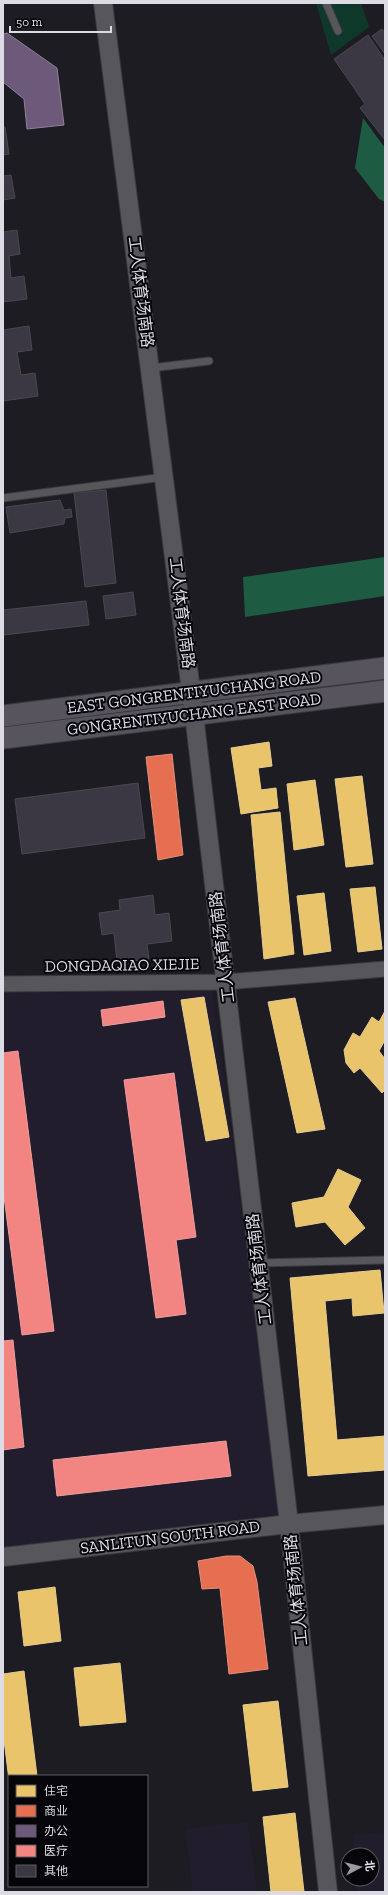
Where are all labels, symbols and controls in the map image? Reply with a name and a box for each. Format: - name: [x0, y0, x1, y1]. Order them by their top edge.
- scale bar: [10, 8, 111, 34]
- text: 50 m: [16, 15, 43, 29]
- street label: 工人体育场南路: [125, 235, 157, 349]
- street label: 工人体育场南路: [166, 556, 198, 670]
- street label: EAST GONGRENTIYUCHANG ROAD: [66, 667, 322, 717]
- street label: GONGRENTIYUCHANG EAST ROAD: [66, 689, 322, 739]
- street label: 工人体育场南路: [206, 890, 238, 1004]
- street label: DONGDAQIAO XIEJIE: [45, 954, 199, 976]
- street label: 工人体育场南路: [243, 1212, 275, 1326]
- street label: SANLITUN SOUTH ROAD: [79, 1517, 261, 1557]
- street label: 工人体育场南路: [281, 1533, 311, 1647]
- legend: [8, 1775, 148, 1887]
- text: 住宅: [44, 1784, 68, 1798]
- text: 商业: [44, 1804, 68, 1818]
- text: 办公: [44, 1824, 68, 1838]
- text: 医疗: [44, 1844, 68, 1858]
- north arrow: [340, 1847, 380, 1887]
- text: 北: [362, 1860, 377, 1872]
- text: 其他: [44, 1864, 68, 1878]

